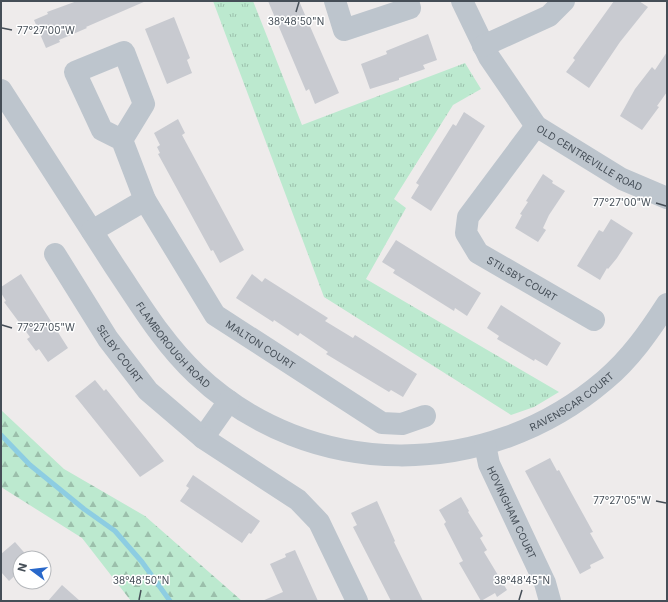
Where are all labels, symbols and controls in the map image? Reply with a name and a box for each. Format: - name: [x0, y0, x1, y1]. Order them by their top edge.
- text: 38°48'50"N: [268, 15, 324, 27]
- text: 77°27'00"W: [17, 24, 75, 36]
- street label: OLD CENTREVILLE ROAD: [535, 122, 644, 193]
- text: 77°27'00"W: [593, 196, 651, 208]
- street label: STILSBY COURT: [485, 253, 559, 303]
- street label: FLAMBOROUGH ROAD: [134, 299, 213, 390]
- street label: MALTON COURT: [224, 318, 298, 371]
- text: 77°27'05"W: [17, 321, 75, 333]
- street label: SELBY COURT: [94, 322, 145, 385]
- street label: RAVENSCAR COURT: [528, 370, 616, 433]
- street label: HOVINGHAM COURT: [485, 464, 539, 561]
- text: 77°27'05"W: [593, 494, 651, 506]
- north arrow: [12, 550, 52, 590]
- text: N: [14, 562, 30, 573]
- text: 38°48'50"N: [113, 574, 169, 586]
- text: 38°48'45"N: [494, 574, 550, 586]

